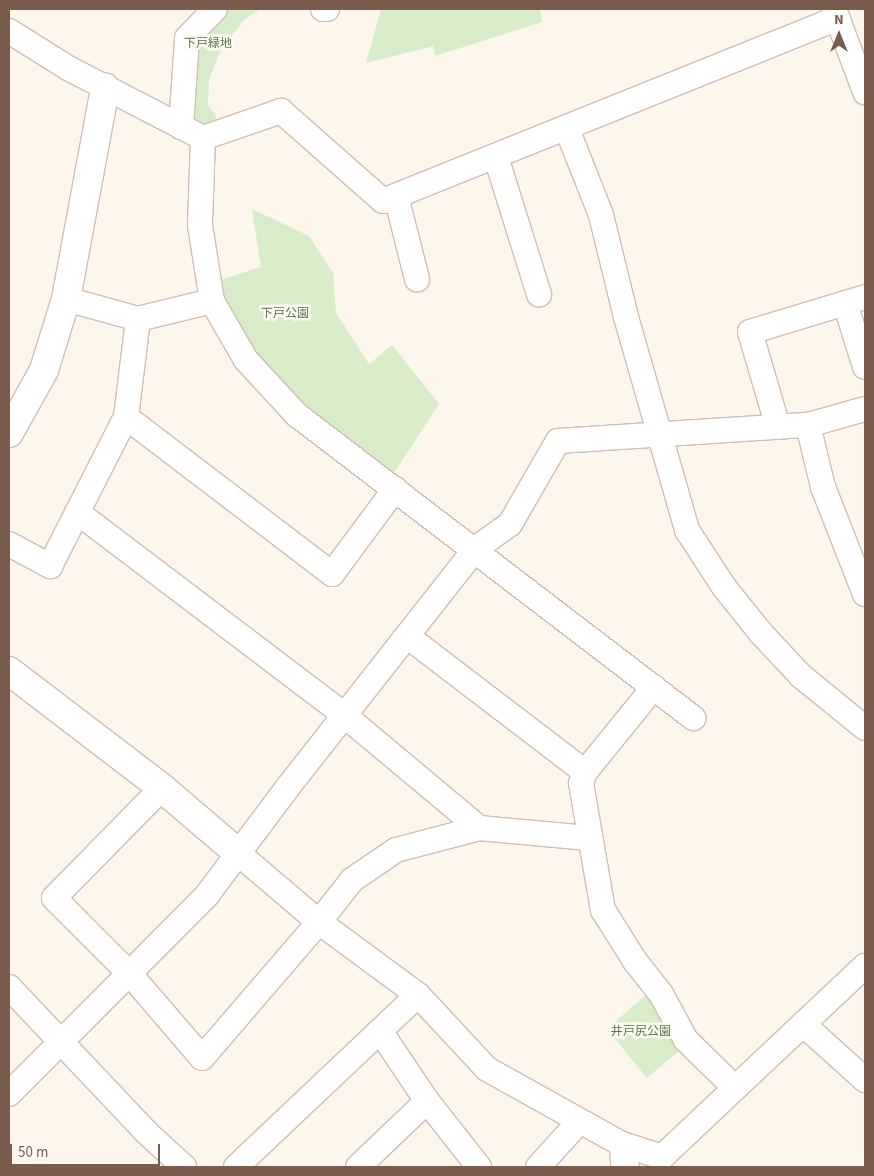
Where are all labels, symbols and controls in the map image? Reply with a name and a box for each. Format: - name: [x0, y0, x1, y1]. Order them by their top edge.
- north arrow: [814, 10, 864, 60]
- text: N: [834, 10, 844, 30]
- park label: 下戸緑地: [184, 37, 232, 51]
- park label: 下戸公園: [261, 307, 309, 321]
- park label: 井戸尻公園: [611, 1025, 671, 1039]
- scale bar: [12, 1134, 162, 1166]
- text: 50 m: [18, 1142, 48, 1163]

